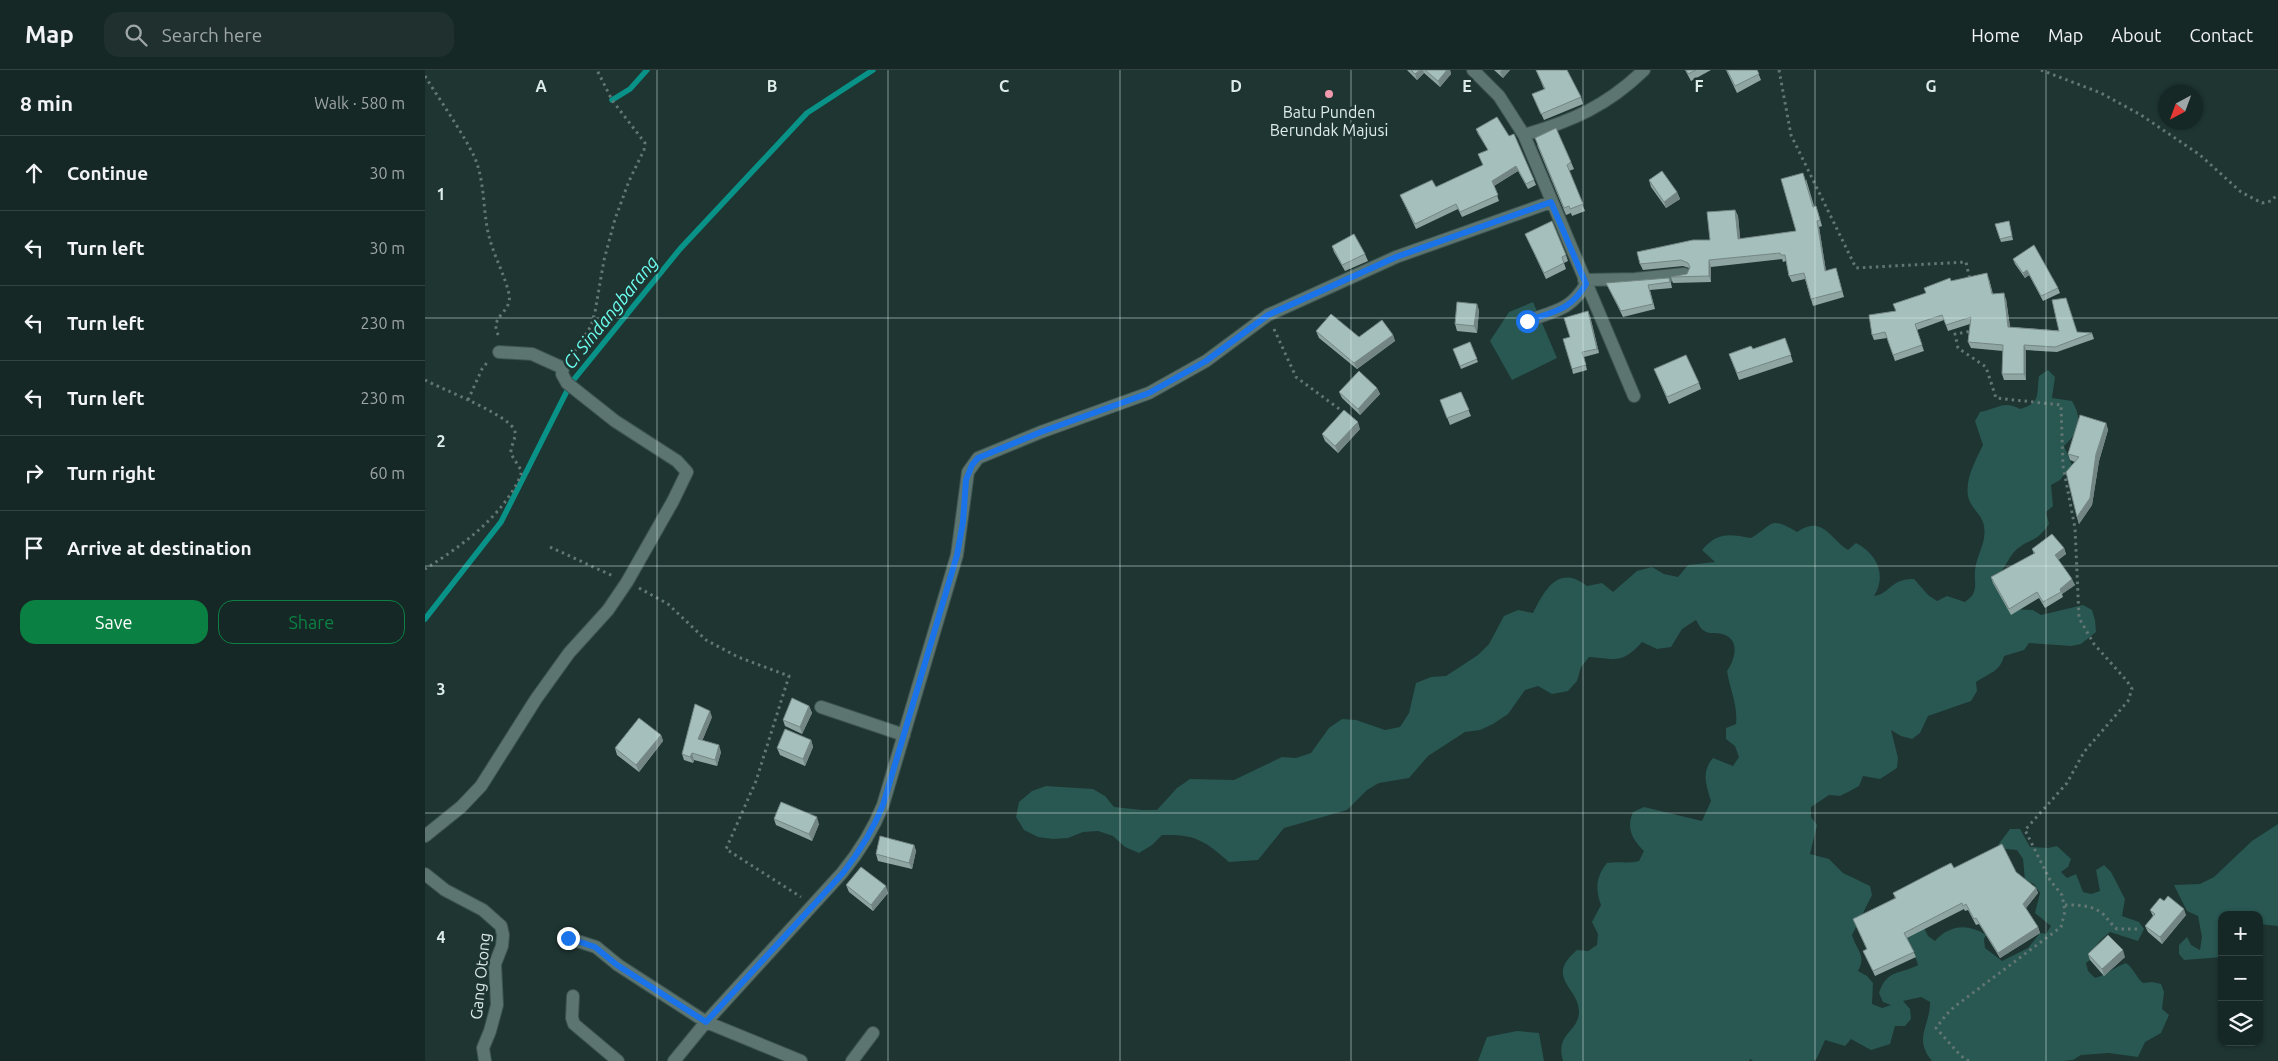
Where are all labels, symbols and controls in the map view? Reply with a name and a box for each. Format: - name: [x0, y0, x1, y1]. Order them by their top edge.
- search box: [104, 12, 454, 57]
- text: Map: [25, 21, 74, 48]
- icon: search: [122, 21, 150, 49]
- text: Search here: [162, 24, 262, 46]
- text: Home: [1971, 25, 2020, 45]
- text: Map: [2048, 25, 2083, 45]
- text: About: [2111, 25, 2161, 45]
- text: Contact: [2189, 25, 2253, 45]
- text: A: [535, 77, 547, 95]
- text: B: [767, 77, 777, 95]
- text: C: [999, 77, 1009, 95]
- text: D: [1230, 77, 1242, 95]
- text: E: [1462, 77, 1472, 95]
- text: F: [1695, 77, 1704, 95]
- text: G: [1925, 77, 1937, 95]
- north arrow: [2158, 85, 2203, 130]
- marker: Batu Punden Berundak Majusi: [1323, 88, 1335, 100]
- text: 8 min: [20, 91, 73, 115]
- text: Walk · 580 m: [314, 94, 405, 112]
- place label: Batu Punden Berundak Majusi: [1270, 103, 1388, 139]
- icon: ahead: [20, 159, 48, 187]
- text: Continue: [67, 162, 148, 184]
- text: 30 m: [369, 164, 405, 182]
- text: 1: [436, 185, 446, 203]
- icon: left: [20, 234, 48, 262]
- text: Turn left: [67, 237, 145, 259]
- text: 30 m: [369, 239, 405, 257]
- water label: Ci Sindangbarang: [559, 252, 662, 372]
- icon: left: [20, 309, 48, 337]
- route start: [1516, 310, 1539, 333]
- text: Turn left: [67, 312, 145, 334]
- text: 230 m: [360, 314, 405, 332]
- icon: left: [20, 384, 48, 412]
- text: Turn left: [67, 387, 145, 409]
- text: 230 m: [360, 389, 405, 407]
- text: 2: [436, 432, 446, 450]
- icon: right: [20, 459, 48, 487]
- text: Turn right: [67, 462, 155, 484]
- text: 60 m: [369, 464, 405, 482]
- icon: arrive: [20, 534, 48, 562]
- text: Arrive at destination: [67, 537, 252, 559]
- button: Save: [20, 600, 208, 644]
- button: Share: [218, 600, 405, 644]
- text: 3: [436, 680, 446, 698]
- map controls: [2218, 911, 2263, 1046]
- button: +: [2218, 911, 2263, 956]
- route end: [557, 927, 580, 950]
- text: 4: [436, 928, 446, 946]
- street label: Gang Otong: [466, 932, 494, 1020]
- button: −: [2218, 956, 2263, 1001]
- button: layers: [2218, 1001, 2263, 1046]

